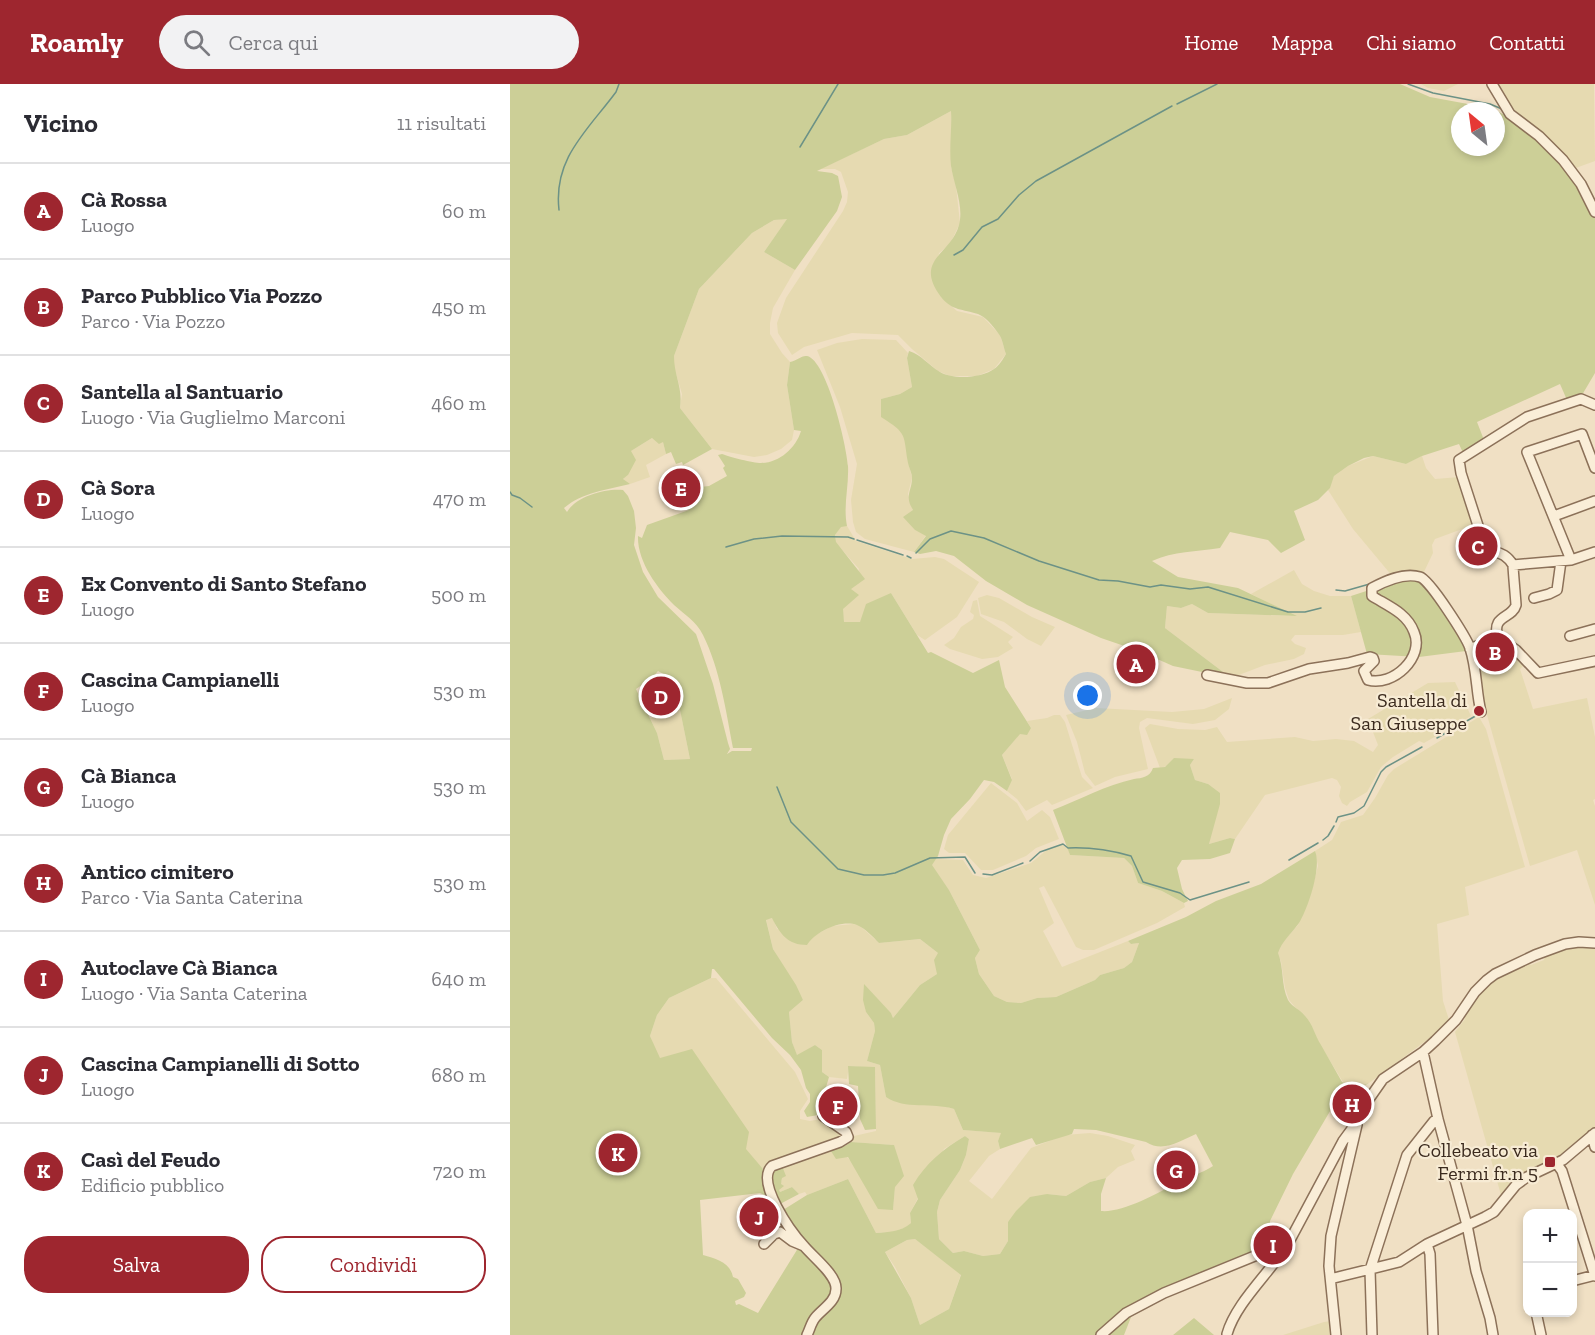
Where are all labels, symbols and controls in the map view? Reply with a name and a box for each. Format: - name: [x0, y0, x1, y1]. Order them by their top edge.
- search box: [159, 15, 579, 69]
- text: Roamly: [30, 26, 123, 59]
- icon: search: [180, 26, 213, 59]
- text: Cerca qui: [228, 29, 318, 56]
- text: Home: [1184, 30, 1238, 55]
- text: Mappa: [1271, 30, 1333, 55]
- text: Chi siamo: [1366, 30, 1456, 55]
- text: Contatti: [1489, 30, 1565, 55]
- north arrow: [1451, 102, 1505, 156]
- text: Vicino: [24, 107, 98, 139]
- text: 11 risultati: [397, 111, 486, 135]
- text: Cà Rossa: [81, 186, 167, 213]
- text: A: [37, 199, 50, 223]
- text: 60 m: [442, 199, 486, 223]
- text: Luogo: [81, 213, 134, 237]
- text: Parco Pubblico Via Pozzo: [81, 282, 322, 309]
- text: B: [37, 295, 50, 319]
- text: 450 m: [432, 295, 486, 319]
- text: Parco · Via Pozzo: [81, 309, 225, 333]
- text: Santella al Santuario: [81, 378, 283, 405]
- text: C: [37, 391, 50, 415]
- text: 460 m: [431, 391, 486, 415]
- text: Luogo · Via Guglielmo Marconi: [81, 405, 345, 429]
- pin: E: [662, 466, 700, 510]
- text: Cà Sora: [81, 474, 155, 501]
- text: D: [37, 487, 50, 511]
- text: 470 m: [433, 487, 486, 511]
- text: Luogo: [81, 501, 134, 525]
- pin: C: [1458, 524, 1498, 568]
- text: Ex Convento di Santo Stefano: [81, 570, 366, 597]
- text: E: [38, 583, 49, 607]
- text: 500 m: [431, 583, 486, 607]
- text: Luogo: [81, 597, 134, 621]
- pin: B: [1476, 630, 1514, 674]
- pin: A: [1116, 642, 1156, 686]
- text: Cascina Campianelli: [81, 666, 279, 693]
- pin: D: [642, 674, 680, 718]
- text: F: [38, 679, 49, 703]
- text: 530 m: [433, 679, 486, 703]
- your location: [1073, 681, 1102, 710]
- place label: Santella di San Giuseppe: [1350, 688, 1467, 735]
- text: Luogo: [81, 693, 134, 717]
- marker: Santella di San Giuseppe: [1472, 704, 1486, 718]
- text: Cà Bianca: [81, 762, 176, 789]
- text: G: [37, 775, 50, 799]
- text: 530 m: [433, 775, 486, 799]
- text: Luogo: [81, 789, 134, 813]
- text: Antico cimitero: [81, 858, 234, 885]
- text: H: [36, 871, 51, 895]
- text: 530 m: [433, 871, 486, 895]
- text: Parco · Via Santa Caterina: [81, 885, 303, 909]
- text: Autoclave Cà Bianca: [81, 954, 278, 981]
- text: I: [40, 967, 47, 991]
- text: 640 m: [431, 967, 486, 991]
- text: Luogo · Via Santa Caterina: [81, 981, 308, 1005]
- text: Cascina Campianelli di Sotto: [81, 1050, 359, 1077]
- text: J: [39, 1063, 48, 1087]
- text: 680 m: [431, 1063, 486, 1087]
- text: Luogo: [81, 1077, 134, 1101]
- pin: H: [1332, 1082, 1372, 1126]
- pin: F: [818, 1084, 858, 1128]
- pin: K: [598, 1130, 638, 1176]
- place label: Collebeato via Fermi fr.n 5: [1418, 1138, 1538, 1185]
- text: Casì del Feudo: [81, 1146, 220, 1173]
- pin: G: [1156, 1148, 1196, 1192]
- marker: Collebeato via Fermi fr.n 5: [1543, 1155, 1557, 1169]
- text: K: [37, 1159, 50, 1183]
- text: 720 m: [433, 1159, 486, 1183]
- text: Edificio pubblico: [81, 1173, 224, 1197]
- pin: J: [740, 1194, 778, 1240]
- map controls: [1523, 1209, 1577, 1317]
- button: +: [1523, 1209, 1577, 1263]
- pin: I: [1254, 1222, 1293, 1268]
- button: Salva: [24, 1236, 249, 1293]
- button: Condividi: [261, 1236, 486, 1293]
- button: −: [1523, 1263, 1577, 1317]

